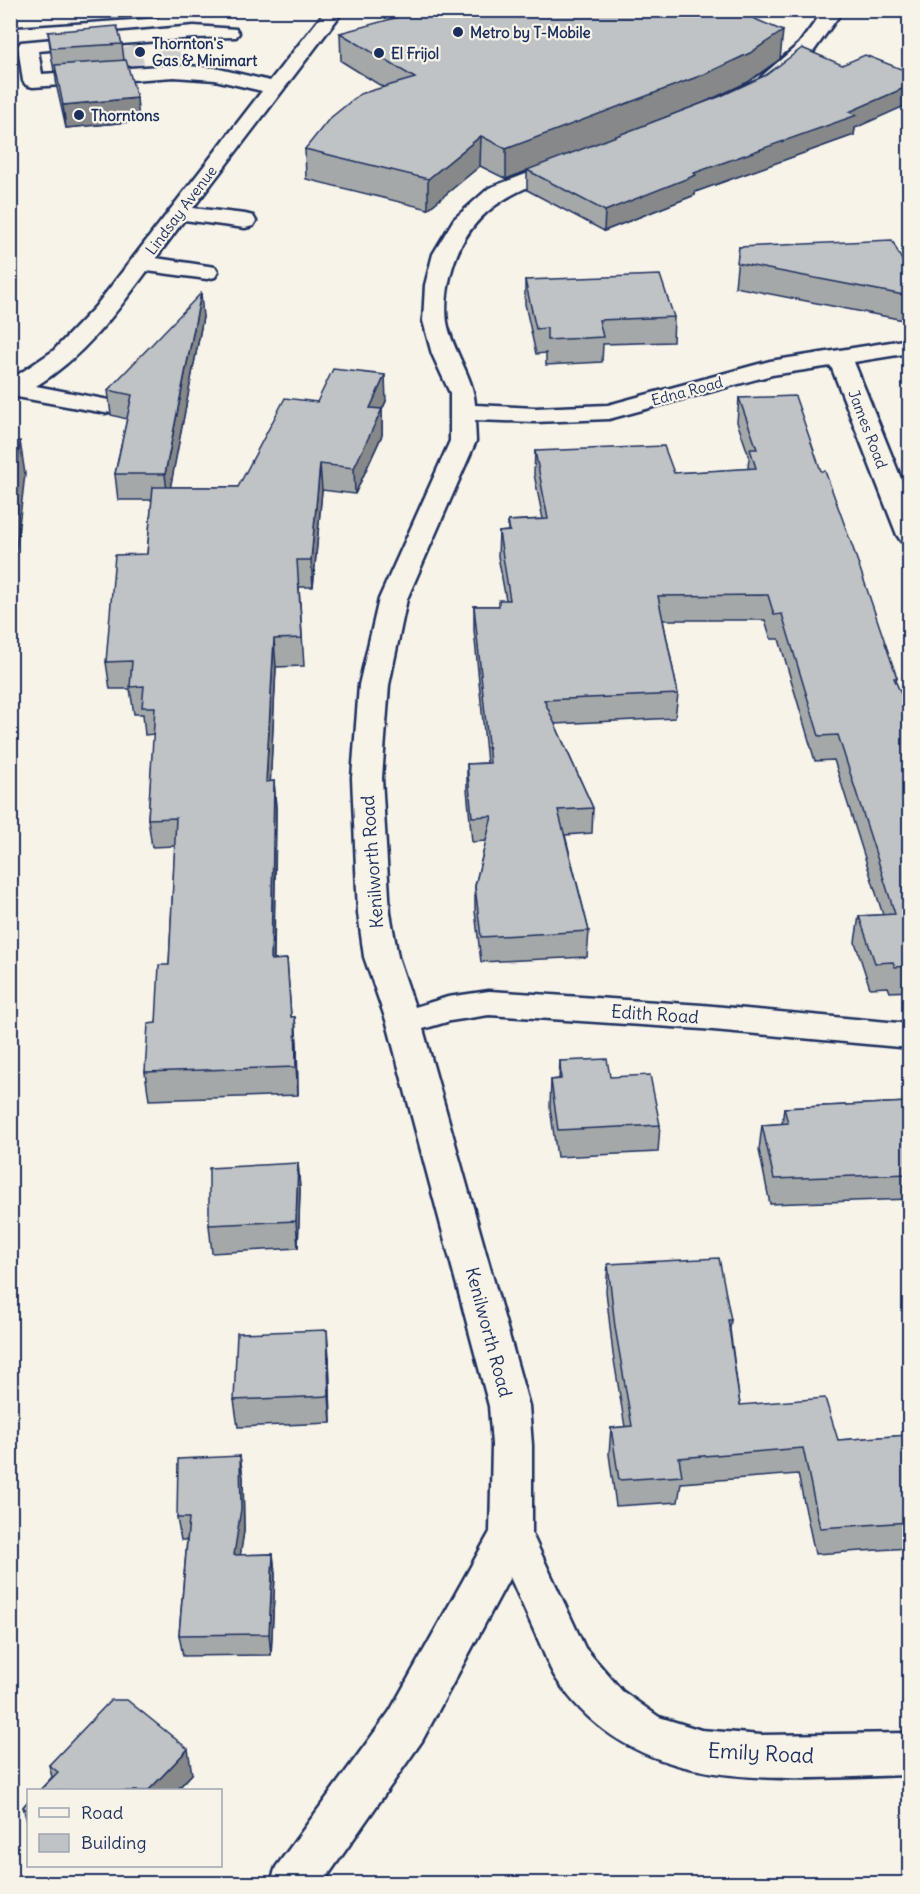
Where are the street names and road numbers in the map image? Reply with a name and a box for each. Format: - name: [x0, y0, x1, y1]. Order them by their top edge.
- street label: Lindsay Avenue: [141, 162, 221, 258]
- street label: Edna Road: [649, 372, 725, 410]
- street label: James Road: [844, 387, 892, 471]
- street label: Kenilworth Road: [356, 794, 388, 929]
- street label: Edith Road: [610, 999, 700, 1029]
- street label: Kenilworth Road: [461, 1265, 517, 1400]
- street label: Emily Road: [707, 1737, 815, 1769]

